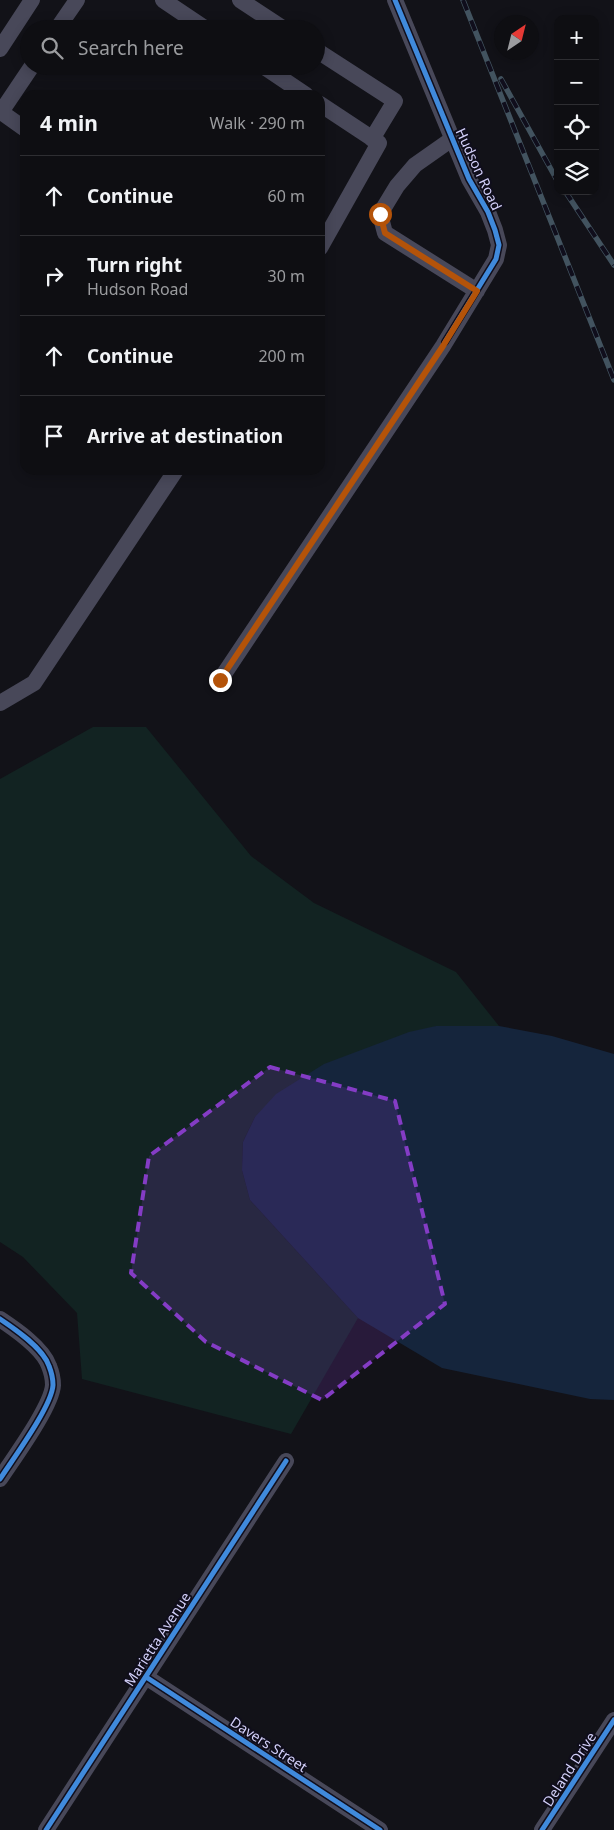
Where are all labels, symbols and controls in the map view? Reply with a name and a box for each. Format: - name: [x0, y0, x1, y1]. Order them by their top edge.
- north arrow: [494, 15, 539, 60]
- map controls: [554, 15, 599, 195]
- button: +: [554, 15, 599, 60]
- search box: [20, 20, 325, 75]
- icon: search: [38, 34, 66, 62]
- text: Search here: [78, 35, 184, 61]
- button: −: [554, 60, 599, 105]
- button: locate: [554, 105, 599, 150]
- text: 4 min: [40, 109, 98, 137]
- text: Walk · 290 m: [210, 112, 305, 134]
- street label: Hudson Road: [452, 125, 506, 213]
- button: layers: [554, 150, 599, 195]
- icon: ahead: [40, 182, 68, 210]
- text: Continue: [87, 183, 173, 209]
- text: 60 m: [268, 185, 305, 207]
- route start: [369, 203, 392, 226]
- text: Turn right: [87, 252, 182, 278]
- icon: right: [40, 262, 68, 290]
- text: 30 m: [268, 265, 305, 287]
- text: Hudson Road: [87, 278, 188, 300]
- icon: ahead: [40, 342, 68, 370]
- text: Continue: [87, 343, 173, 369]
- text: 200 m: [258, 345, 305, 367]
- icon: arrive: [40, 422, 68, 450]
- text: Arrive at destination: [87, 423, 283, 449]
- route end: [209, 669, 232, 692]
- street label: Marietta Avenue: [119, 1588, 195, 1690]
- street label: Davers Street: [227, 1712, 311, 1776]
- street label: Deland Drive: [538, 1728, 600, 1810]

